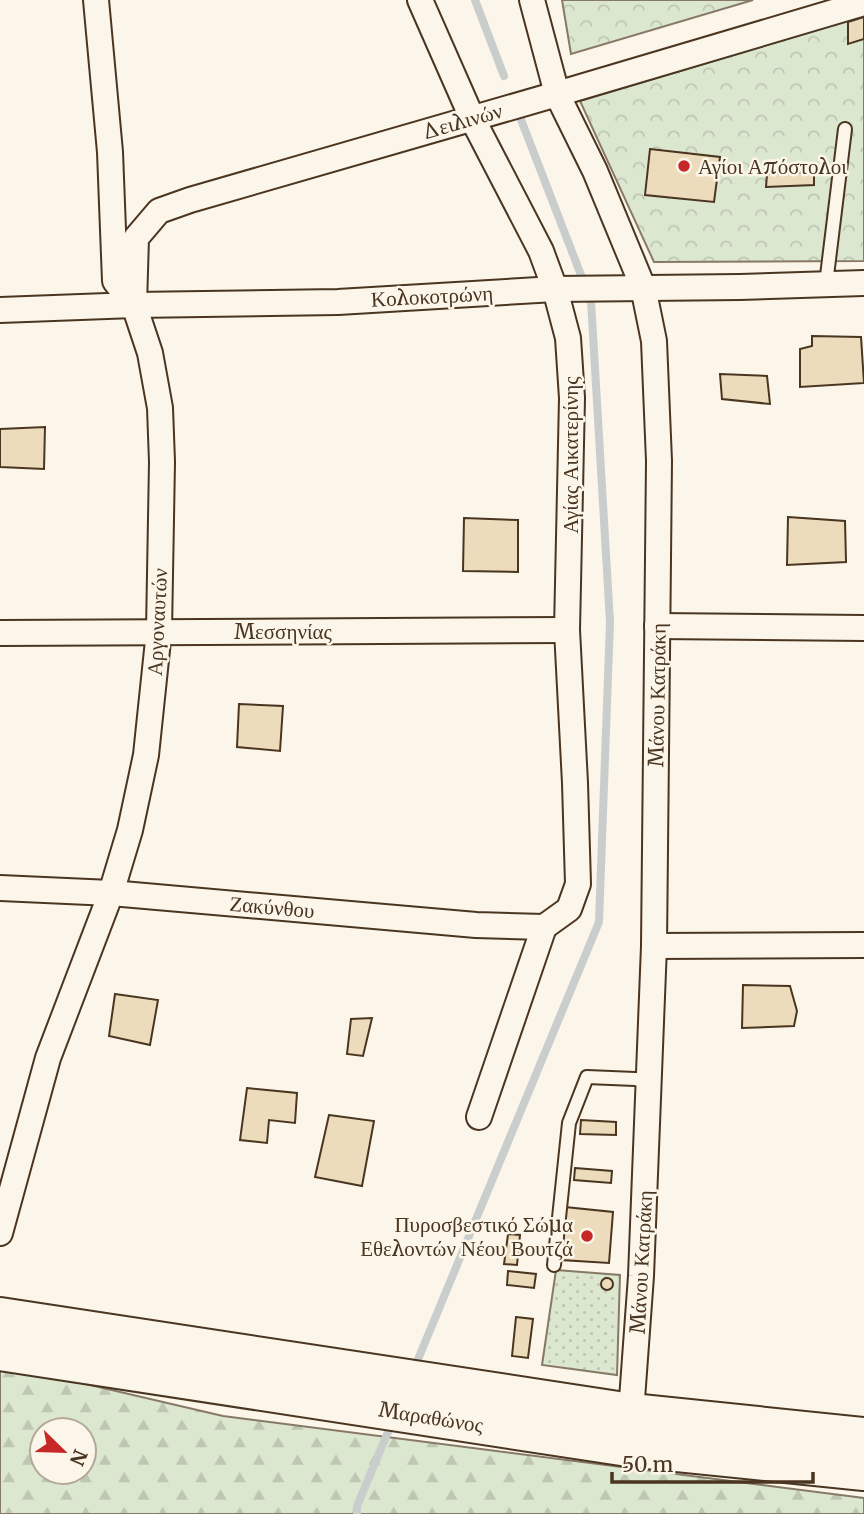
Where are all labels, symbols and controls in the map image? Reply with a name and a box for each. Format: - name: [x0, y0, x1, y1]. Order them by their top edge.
- street label: Δειλινών: [418, 97, 506, 145]
- place label: Αγίοι Απόστολοι: [698, 153, 847, 180]
- marker: Αγίοι Απόστολοι: [676, 158, 692, 174]
- street label: Κολοκοτρώνη: [370, 279, 494, 313]
- street label: Αγίας Αικατερίνης: [557, 376, 584, 534]
- street label: Αργοναυτών: [141, 567, 173, 677]
- street label: Μεσσηνίας: [234, 618, 333, 645]
- street label: Μάνου Κατράκη: [642, 623, 672, 767]
- street label: Ζακύνθου: [228, 890, 316, 924]
- street label: Μάνου Κατράκη: [624, 1189, 658, 1335]
- place label: Πυροσβεστικό Σώμα Εθελοντών Νέου Βουτζά: [360, 1211, 573, 1262]
- marker: Πυροσβεστικό Σώμα Εθελοντών Νέου Βουτζά: [579, 1228, 595, 1244]
- street label: Μαραθώνος: [377, 1395, 486, 1439]
- north arrow: [28, 1416, 98, 1486]
- scale bar: [612, 1440, 813, 1484]
- text: N: [65, 1446, 93, 1469]
- text: 50 m: [622, 1451, 673, 1478]

